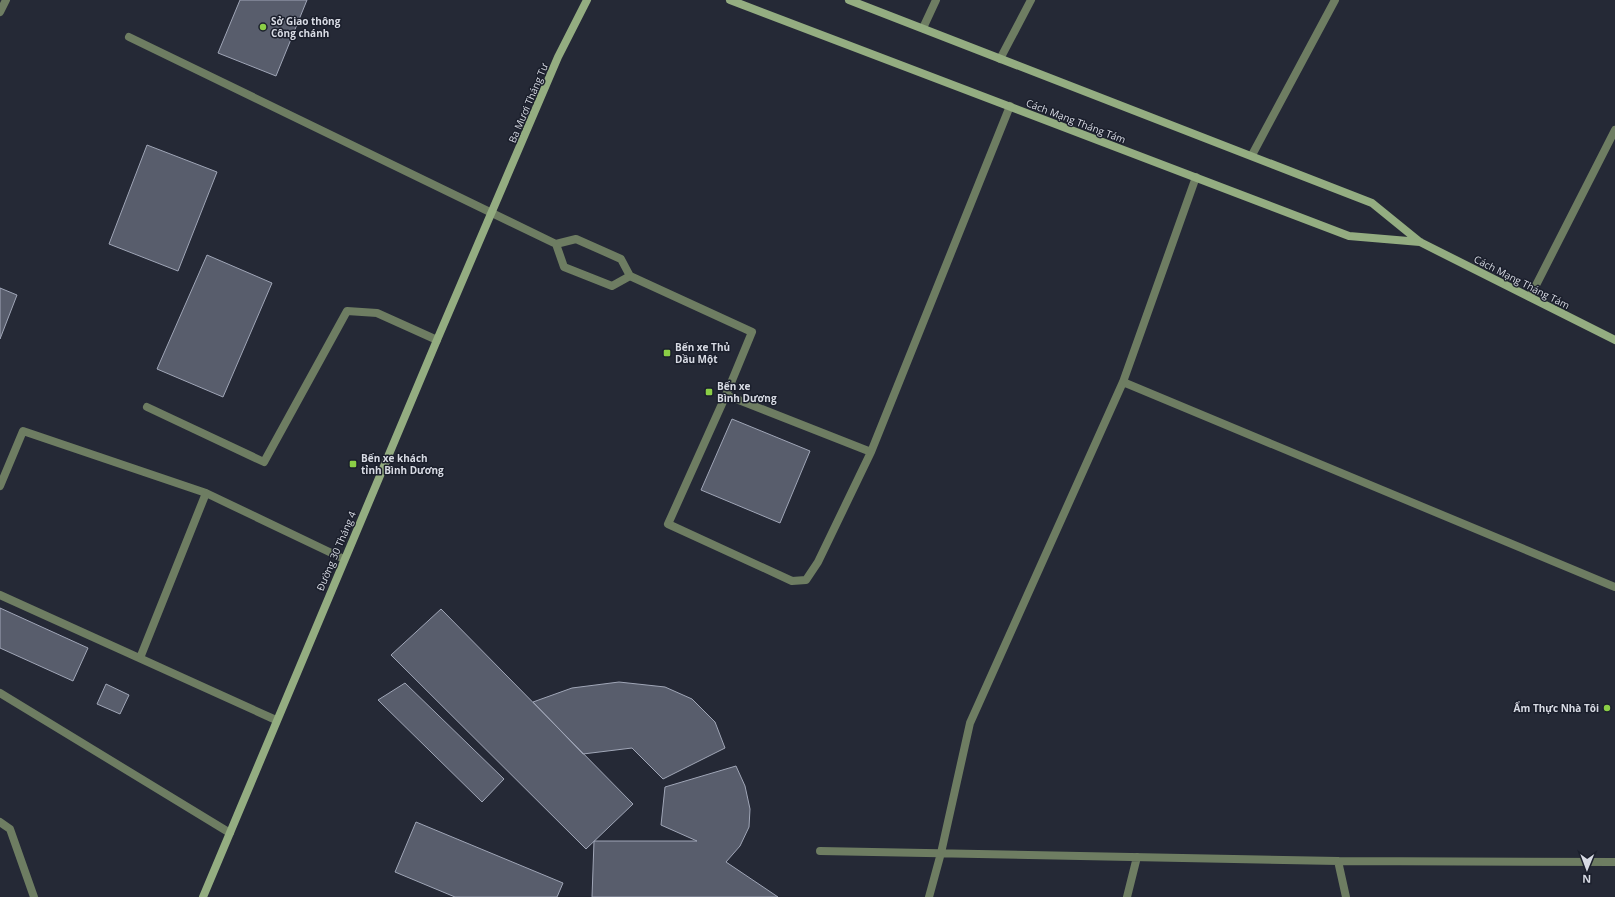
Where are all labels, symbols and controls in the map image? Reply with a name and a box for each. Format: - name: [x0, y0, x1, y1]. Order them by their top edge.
- place label: Sở Giao thông Công chánh: [271, 14, 341, 40]
- marker: Sở Giao thông Công chánh: [258, 22, 268, 32]
- street label: Ba Mươi Tháng Tư: [505, 61, 551, 145]
- street label: Cách Mạng Tháng Tám: [1024, 96, 1128, 146]
- street label: Cách Mạng Tháng Tám: [1472, 252, 1572, 312]
- place label: Bến xe Thủ Dầu Một: [675, 340, 730, 366]
- marker: Bến xe Thủ Dầu Một: [662, 348, 672, 358]
- place label: Bến xe Bình Dương: [717, 379, 777, 405]
- marker: Bến xe Bình Dương: [704, 387, 714, 397]
- place label: Bến xe khách tỉnh Bình Dương: [361, 451, 444, 477]
- marker: Bến xe khách tỉnh Bình Dương: [348, 459, 358, 469]
- street label: Đường 30 Tháng 4: [313, 509, 359, 593]
- place label: Ẩm Thực Nhà Tôi: [1514, 701, 1599, 715]
- marker: Ẩm Thực Nhà Tôi: [1602, 703, 1612, 713]
- north arrow: [1567, 849, 1607, 889]
- text: N: [1582, 872, 1591, 887]

